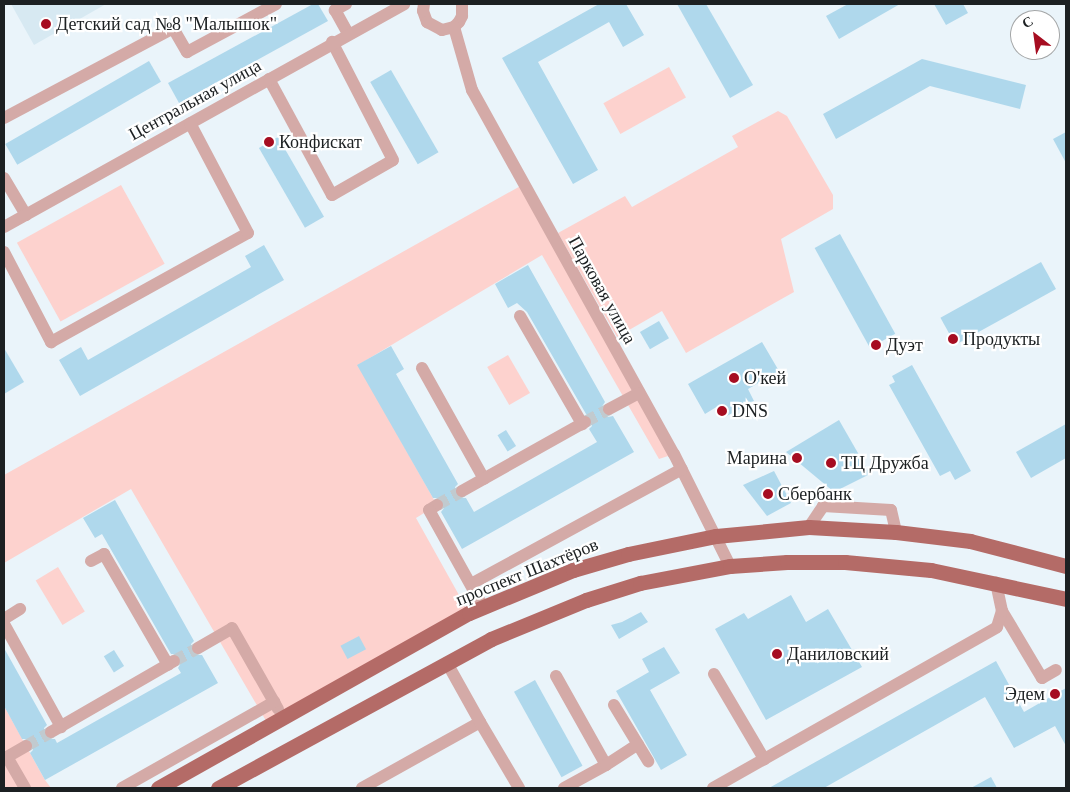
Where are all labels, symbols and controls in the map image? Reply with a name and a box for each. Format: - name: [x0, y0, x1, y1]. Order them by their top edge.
- north arrow: [1010, 10, 1060, 60]
- place label: Детский сад №8 "Малышок": [56, 13, 277, 35]
- text: С: [1020, 13, 1036, 31]
- marker: Детский сад №8 "Малышок": [40, 18, 52, 30]
- street label: Центральная улица: [125, 55, 265, 145]
- place label: Конфискат: [279, 131, 362, 153]
- marker: Конфискат: [263, 136, 275, 148]
- street label: Парковая улица: [563, 232, 641, 348]
- place label: Продукты: [963, 328, 1040, 350]
- marker: Продукты: [947, 333, 959, 345]
- place label: Дуэт: [886, 334, 923, 356]
- marker: Дуэт: [870, 339, 882, 351]
- place label: О'кей: [744, 367, 786, 389]
- marker: О'кей: [728, 372, 740, 384]
- place label: DNS: [732, 400, 768, 422]
- marker: DNS: [716, 405, 728, 417]
- place label: Марина: [727, 447, 787, 469]
- marker: Марина: [791, 452, 803, 464]
- place label: ТЦ Дружба: [841, 452, 929, 474]
- marker: ТЦ Дружба: [825, 457, 837, 469]
- place label: Сбербанк: [778, 483, 852, 505]
- marker: Сбербанк: [762, 488, 774, 500]
- street label: проспект Шахтёров: [453, 534, 601, 610]
- place label: Даниловский: [787, 643, 889, 665]
- marker: Даниловский: [771, 648, 783, 660]
- place label: Эдем: [1005, 683, 1045, 705]
- marker: Эдем: [1049, 688, 1061, 700]

